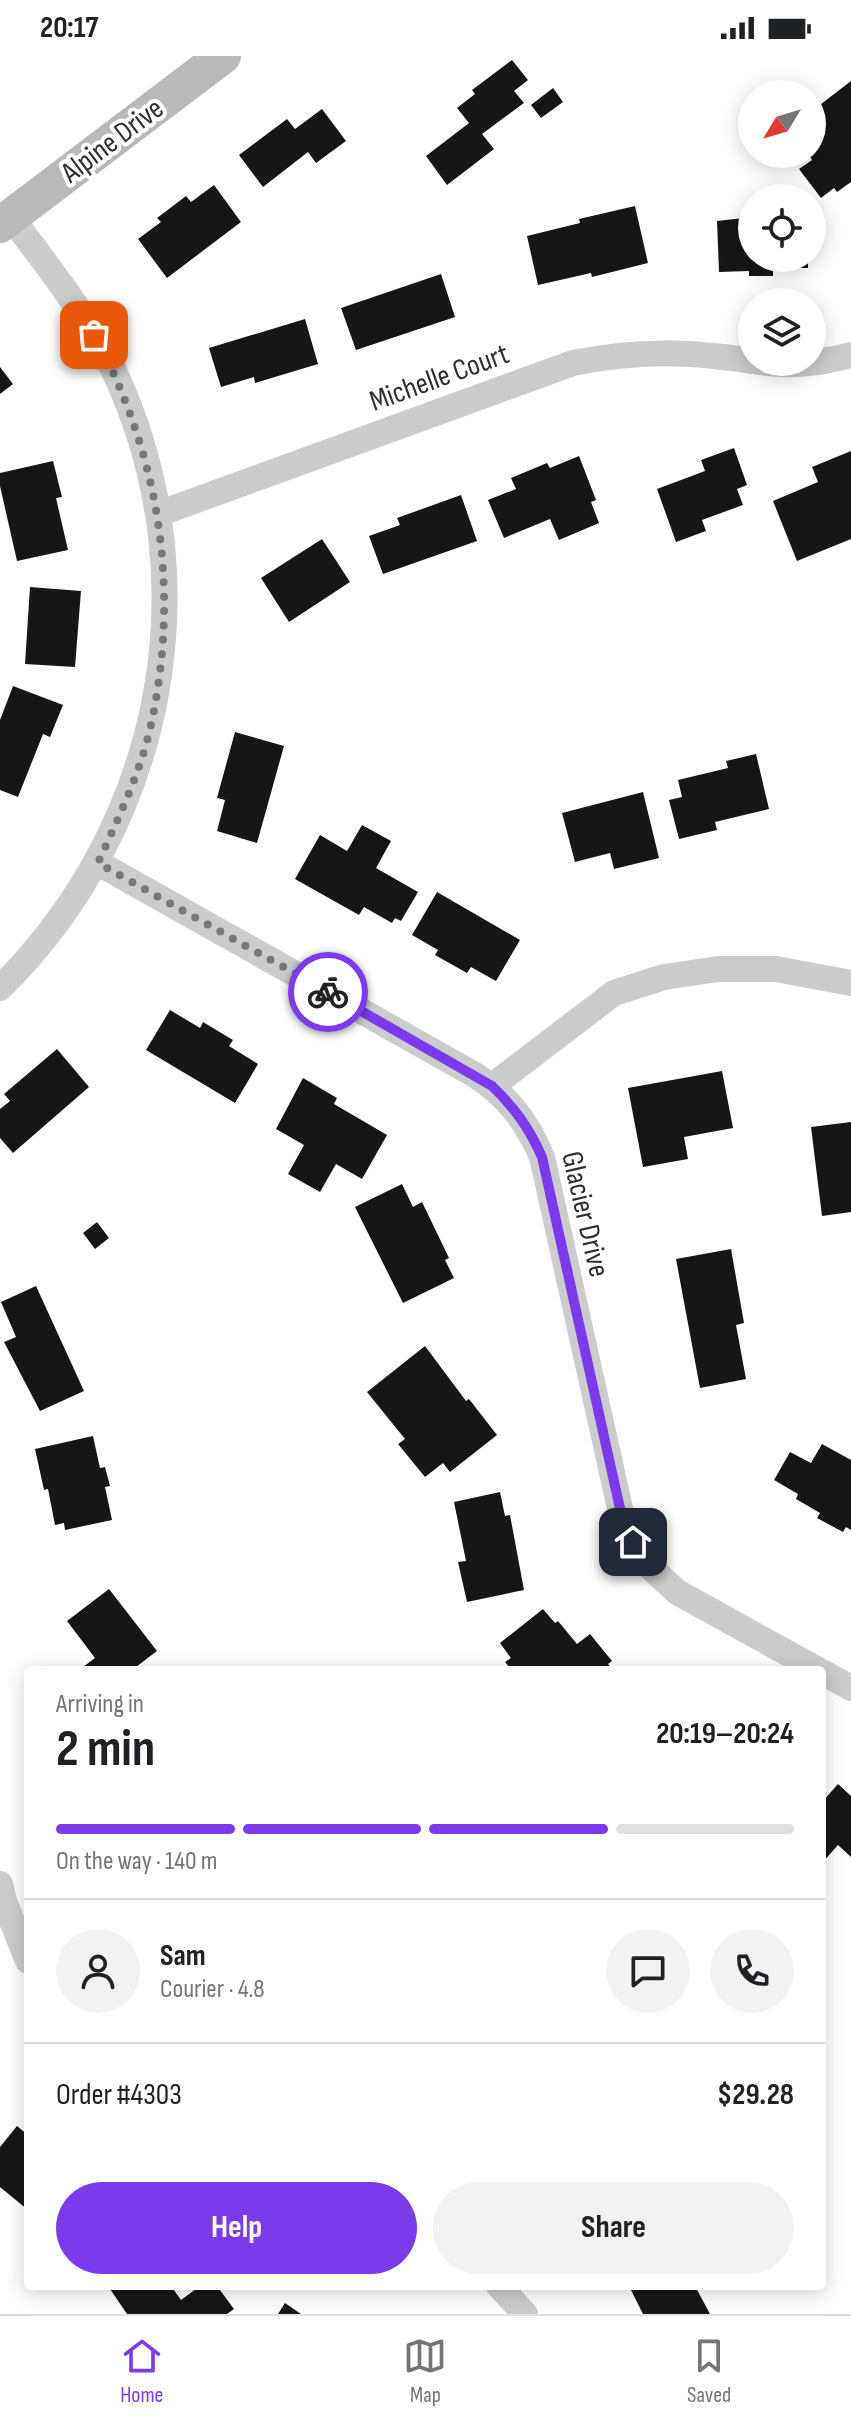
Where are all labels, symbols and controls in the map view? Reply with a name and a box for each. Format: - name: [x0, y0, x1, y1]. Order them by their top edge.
- text: 20:17: [40, 10, 98, 46]
- north arrow: [738, 80, 826, 168]
- map controls: [738, 80, 826, 376]
- street label: Alpine Drive: [54, 91, 171, 192]
- button: locate: [738, 184, 826, 272]
- button: layers: [738, 288, 826, 376]
- pin: [60, 301, 128, 369]
- icon: bag: [72, 313, 116, 357]
- street label: Michelle Court: [365, 336, 514, 420]
- courier: [288, 952, 368, 1032]
- icon: bike: [306, 970, 350, 1014]
- street label: Glacier Drive: [553, 1148, 617, 1280]
- pin: [599, 1508, 667, 1576]
- icon: home: [611, 1520, 655, 1564]
- text: Arriving in: [56, 1689, 144, 1720]
- text: 20:19–20:24: [656, 1716, 794, 1752]
- text: 2 min: [56, 1718, 155, 1781]
- text: On the way · 140 m: [56, 1846, 218, 1877]
- button: person: [56, 1929, 140, 2013]
- button: chat: [606, 1929, 690, 2013]
- button: phone: [710, 1929, 794, 2013]
- text: Sam: [160, 1938, 206, 1974]
- text: Courier · 4.8: [160, 1974, 265, 2005]
- text: Order #4303: [56, 2077, 182, 2113]
- text: $29.28: [717, 2077, 794, 2113]
- button: Help: [56, 2182, 417, 2274]
- button: Share: [433, 2182, 794, 2274]
- tab: Home: [120, 2334, 164, 2409]
- tab: Map: [403, 2334, 447, 2409]
- tab: Saved: [687, 2334, 731, 2409]

